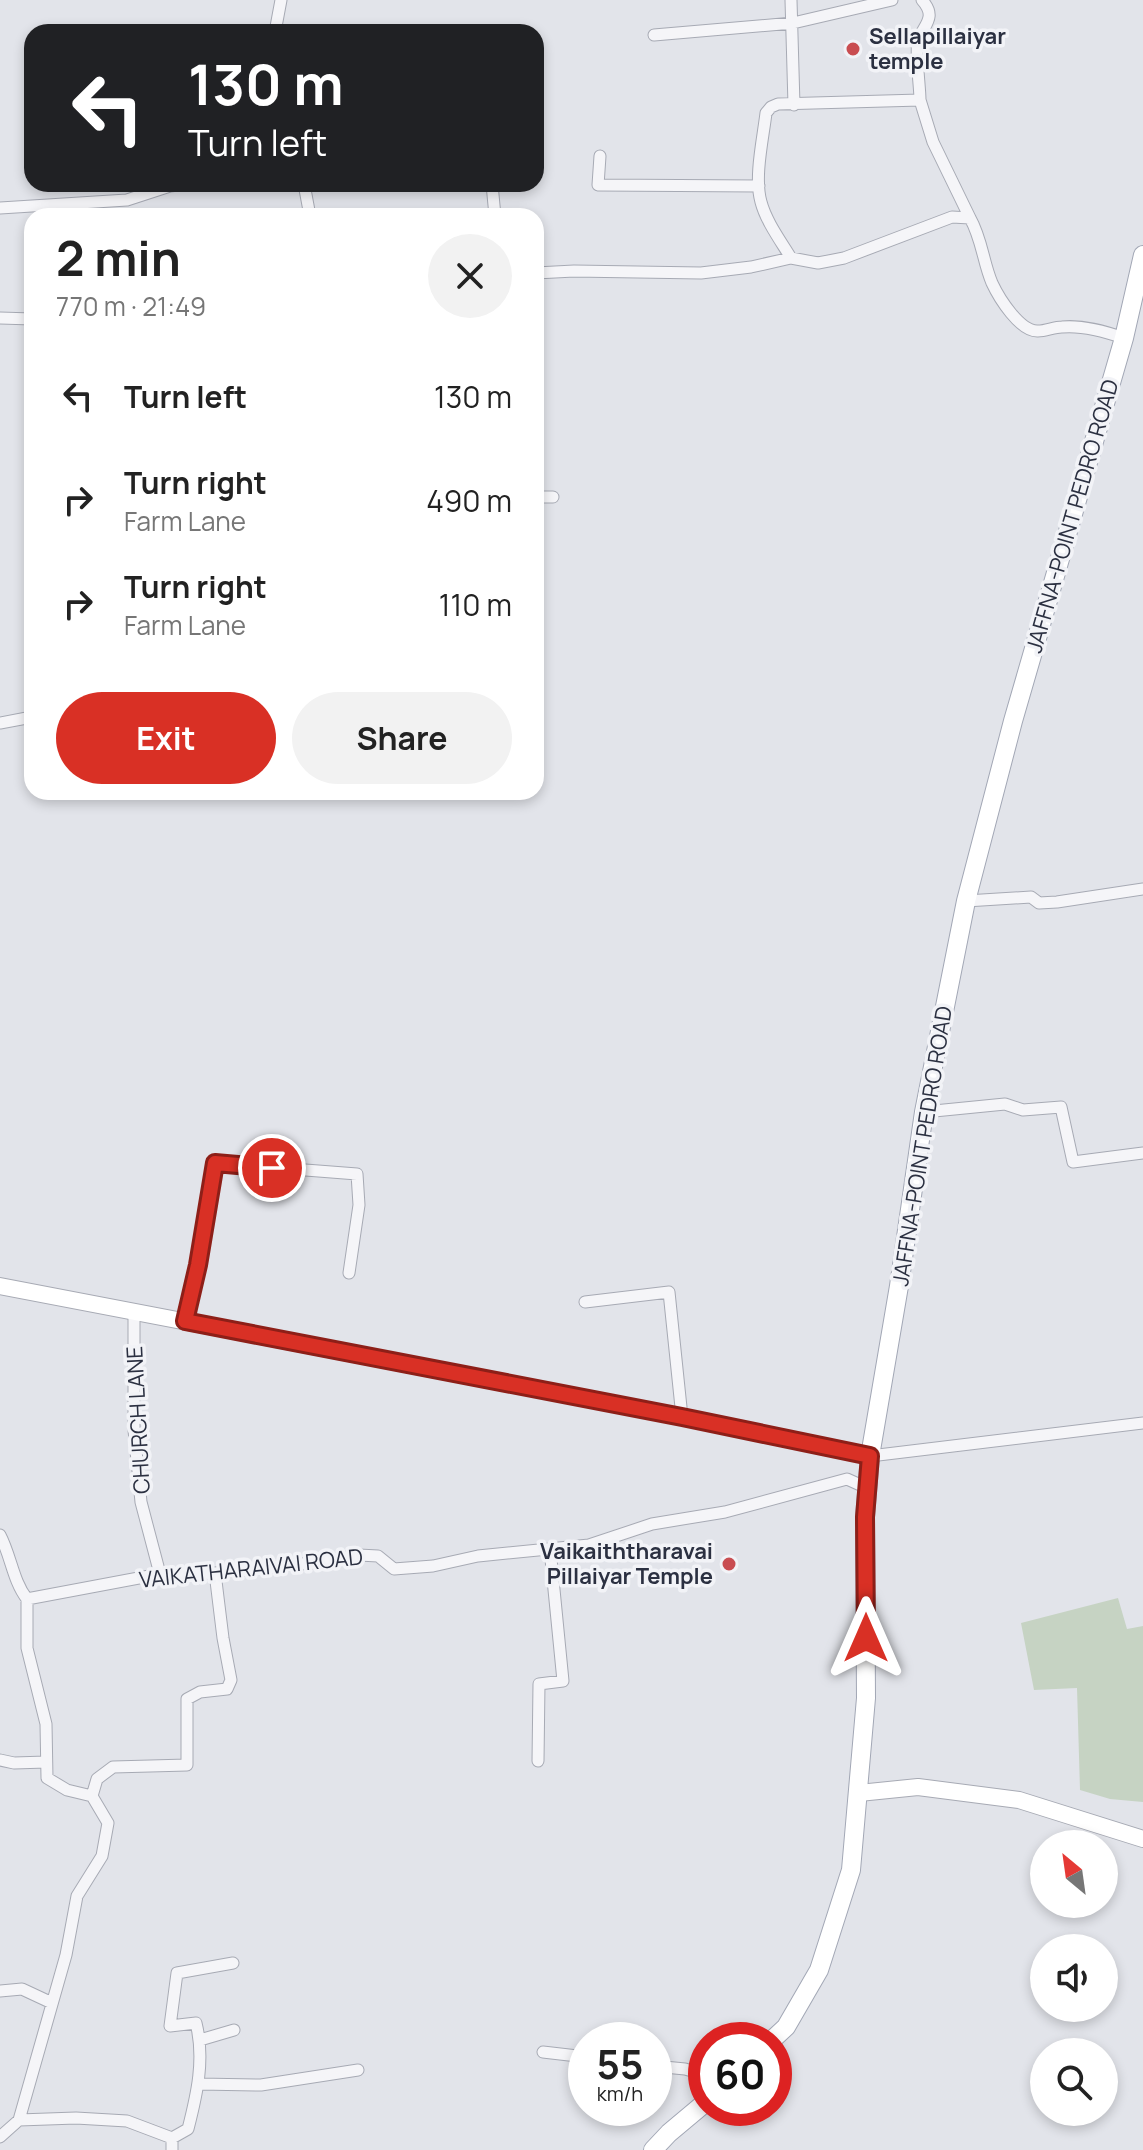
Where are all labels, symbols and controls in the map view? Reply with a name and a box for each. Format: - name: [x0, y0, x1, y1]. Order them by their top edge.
- place label: Sellapillaiyar temple: [869, 21, 1006, 76]
- marker: Sellapillaiyar temple: [844, 40, 862, 58]
- text: 130 m: [188, 45, 344, 122]
- icon: left: [56, 56, 160, 160]
- text: Turn left: [188, 118, 327, 167]
- text: 2 min: [56, 225, 181, 290]
- button: close: [428, 234, 512, 318]
- text: 770 m · 21:49: [56, 288, 206, 324]
- icon: left: [56, 374, 100, 418]
- text: Turn left: [124, 376, 247, 417]
- text: 130 m: [434, 376, 512, 417]
- street label: JAFFNA-POINT PEDRO ROAD: [1019, 376, 1125, 656]
- text: Turn right: [124, 462, 267, 503]
- icon: right: [56, 478, 100, 522]
- text: 490 m: [426, 480, 512, 521]
- text: Farm Lane: [124, 503, 246, 539]
- text: Turn right: [124, 566, 267, 607]
- icon: right: [56, 582, 100, 626]
- text: 110 m: [439, 584, 512, 625]
- text: Farm Lane: [124, 607, 246, 643]
- button: Exit: [56, 692, 276, 784]
- button: Share: [292, 692, 512, 784]
- street label: JAFFNA-POINT PEDRO ROAD: [885, 1004, 959, 1288]
- pin: [238, 1134, 306, 1202]
- icon: arrive: [250, 1146, 294, 1190]
- street label: CHURCH LANE: [119, 1345, 157, 1495]
- place label: Vaikaiththaravai Pillaiyar Temple: [540, 1536, 713, 1591]
- street label: VAIKATHARAIVAI ROAD: [138, 1541, 364, 1595]
- marker: Vaikaiththaravai Pillaiyar Temple: [720, 1555, 738, 1573]
- position arrow: [824, 1596, 908, 1680]
- north arrow: [1030, 1830, 1118, 1918]
- map controls: [1030, 1830, 1118, 2126]
- button: sound: [1030, 1934, 1118, 2022]
- speed limit sign: 60: [688, 2022, 792, 2126]
- text: 55: [597, 2036, 643, 2091]
- button: search: [1030, 2038, 1118, 2126]
- text: km/h: [597, 2080, 643, 2107]

